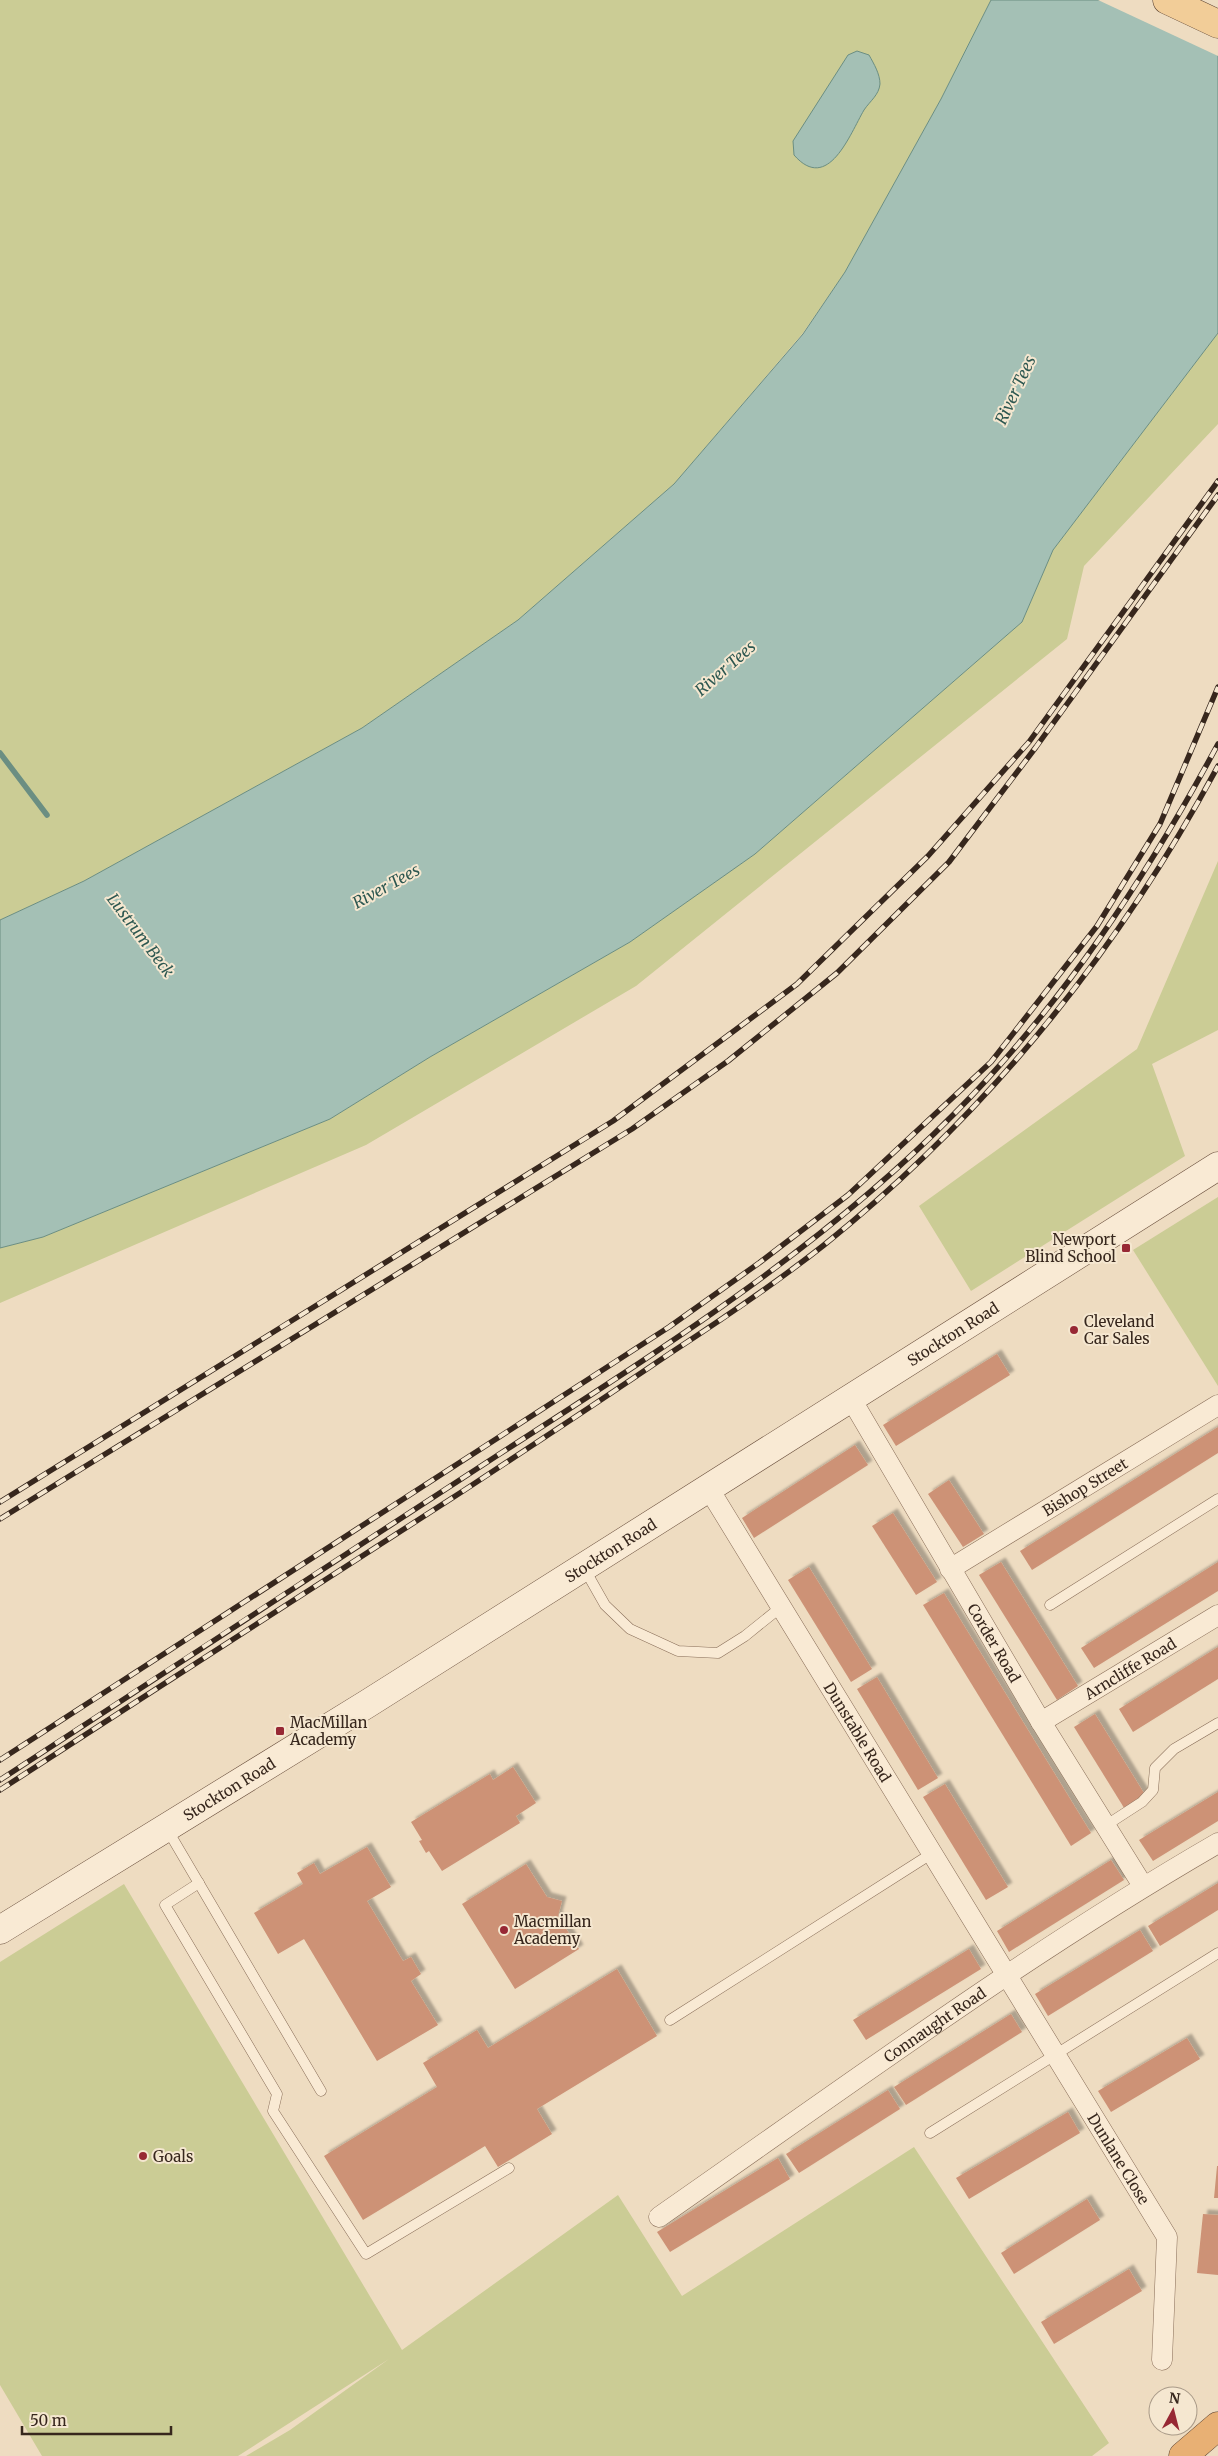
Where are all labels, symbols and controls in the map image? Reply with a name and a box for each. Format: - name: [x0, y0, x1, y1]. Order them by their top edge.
- water label: River Tees: [990, 352, 1040, 428]
- water label: River Tees: [691, 636, 760, 700]
- water label: River Tees: [349, 859, 423, 913]
- water label: Lustrum Beck: [103, 889, 179, 981]
- place label: Newport Blind School: [1025, 1230, 1116, 1266]
- marker: Newport Blind School: [1120, 1242, 1132, 1254]
- street label: Stockton Road: [903, 1298, 1002, 1370]
- place label: Cleveland Car Sales: [1084, 1312, 1154, 1348]
- marker: Cleveland Car Sales: [1068, 1324, 1080, 1336]
- street label: Bishop Street: [1039, 1453, 1131, 1520]
- street label: Stockton Road: [561, 1514, 660, 1586]
- street label: Corder Road: [964, 1600, 1025, 1686]
- street label: Arncliffe Road: [1080, 1633, 1179, 1704]
- street label: Dunstable Road: [820, 1679, 896, 1785]
- place label: MacMillan Academy: [289, 1713, 367, 1749]
- marker: MacMillan Academy: [274, 1725, 286, 1737]
- street label: Stockton Road: [179, 1753, 279, 1824]
- place label: Macmillan Academy: [513, 1912, 592, 1948]
- marker: Macmillan Academy: [498, 1924, 510, 1936]
- street label: Connaught Road: [880, 1983, 989, 2066]
- street label: Dunlane Close: [1084, 2109, 1154, 2208]
- place label: Goals: [153, 2147, 193, 2166]
- marker: Goals: [137, 2150, 149, 2162]
- north arrow: [1148, 2386, 1198, 2436]
- text: N: [1168, 2388, 1181, 2408]
- scale bar: [22, 2404, 171, 2436]
- text: 50 m: [30, 2411, 67, 2430]

